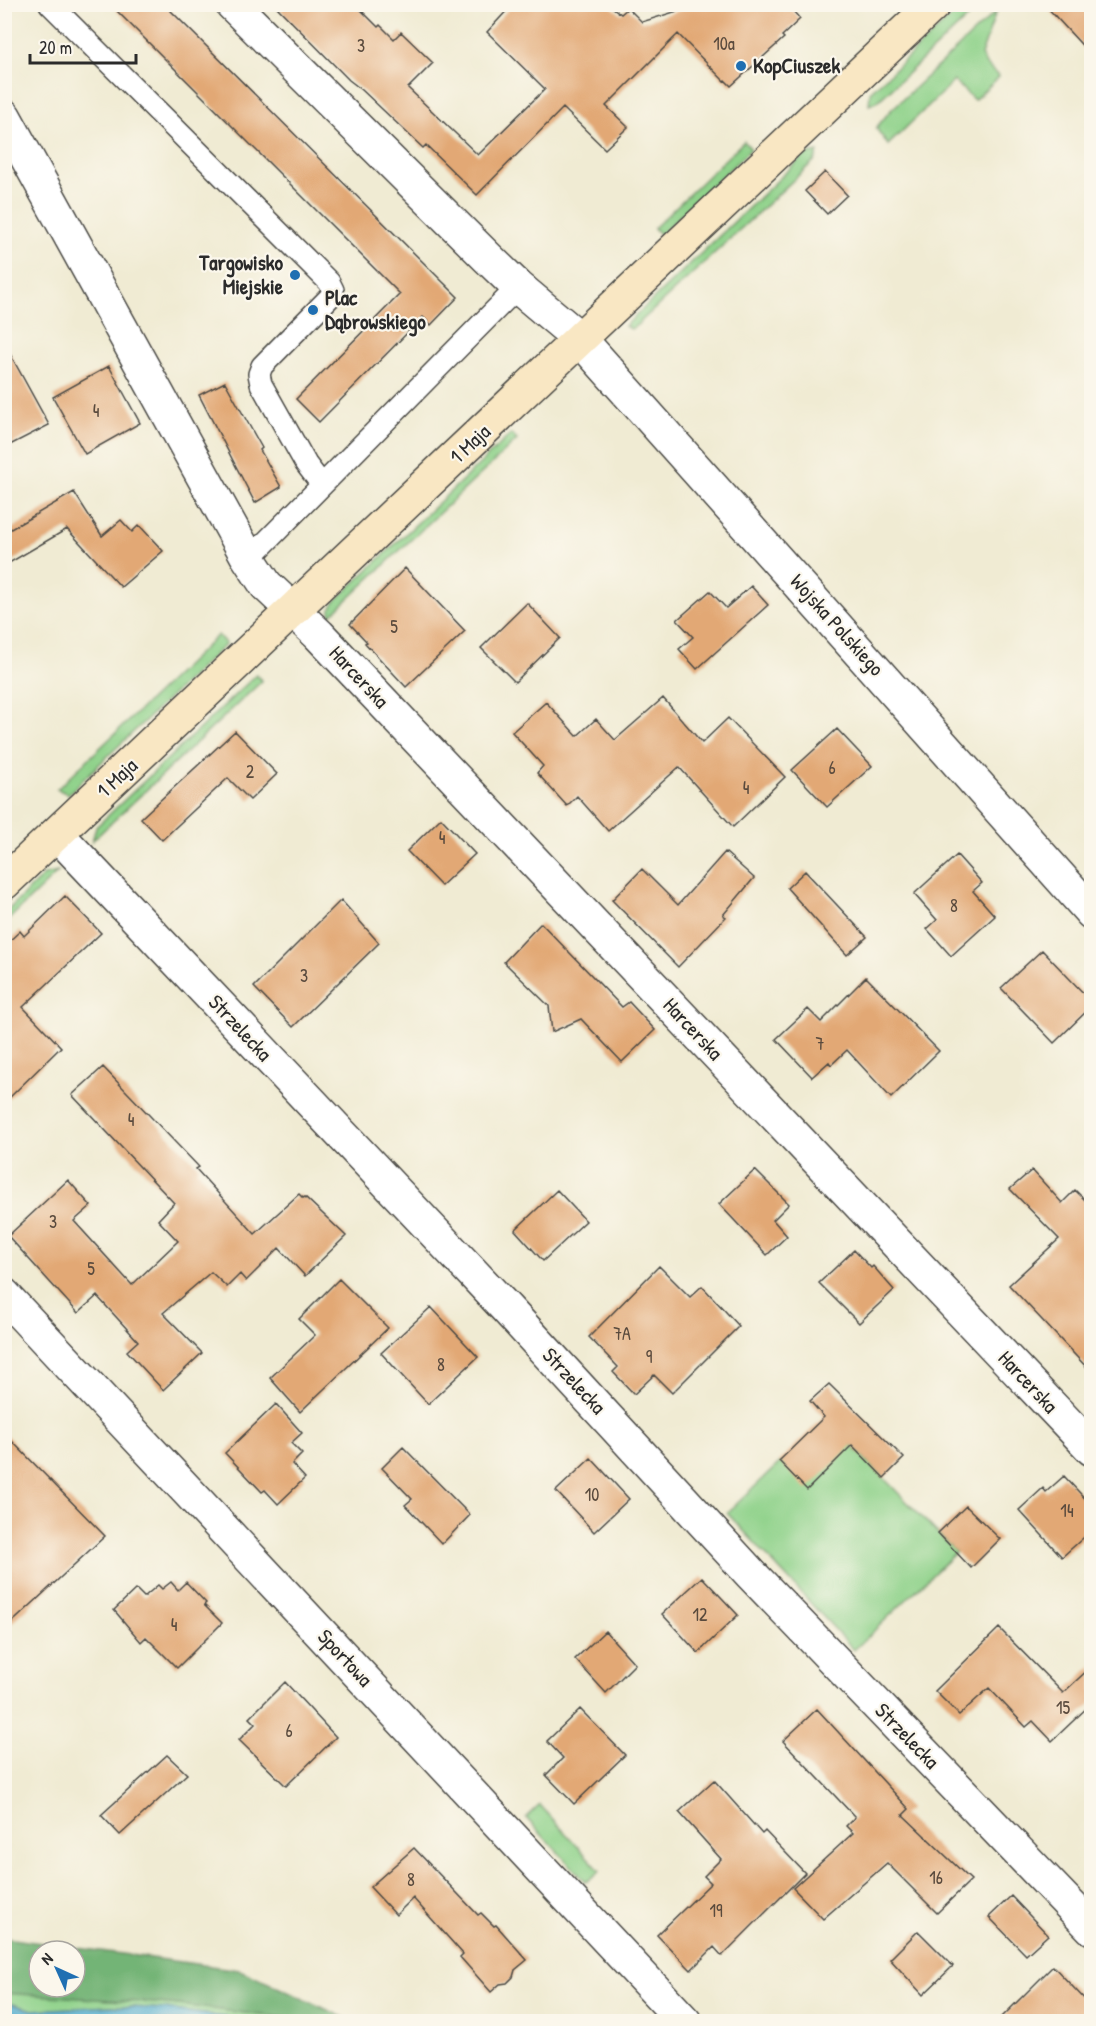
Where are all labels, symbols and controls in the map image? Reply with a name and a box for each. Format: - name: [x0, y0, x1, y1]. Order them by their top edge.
- scale bar: [30, 27, 136, 65]
- house number: 10a: [713, 31, 735, 56]
- house number: 3: [357, 33, 365, 58]
- text: 20 m: [39, 35, 72, 60]
- place label: KopCiuszek: [753, 51, 840, 81]
- marker: KopCiuszek: [734, 59, 748, 73]
- place label: Targowisko Miejskie: [198, 248, 284, 301]
- marker: Targowisko Miejskie: [288, 268, 302, 282]
- place label: Plac Dąbrowskiego: [325, 283, 426, 337]
- marker: Plac Dąbrowskiego: [306, 303, 320, 317]
- house number: 4: [93, 398, 100, 423]
- street label: 1 Maja: [443, 417, 497, 470]
- street label: Wojska Polskiego: [784, 567, 891, 682]
- house number: 5: [390, 614, 398, 639]
- street label: Harcerska: [323, 639, 396, 714]
- street label: 1 Maja: [90, 751, 144, 804]
- house number: 6: [828, 755, 836, 780]
- house number: 2: [246, 759, 255, 784]
- house number: 4: [743, 775, 750, 800]
- house number: 4: [439, 825, 446, 850]
- house number: 8: [950, 893, 958, 918]
- house number: 3: [300, 963, 308, 988]
- street label: Strzelecka: [202, 988, 279, 1067]
- street label: Harcerska: [657, 991, 730, 1066]
- house number: 7: [816, 1031, 825, 1056]
- house number: 4: [128, 1107, 135, 1132]
- house number: 3: [49, 1209, 57, 1234]
- house number: 5: [87, 1256, 95, 1281]
- house number: 7A: [613, 1321, 631, 1346]
- street label: Strzelecka: [536, 1341, 613, 1420]
- house number: 9: [646, 1344, 653, 1369]
- street label: Harcerska: [992, 1344, 1065, 1419]
- house number: 8: [437, 1352, 445, 1377]
- house number: 10: [585, 1482, 599, 1507]
- house number: 14: [1060, 1498, 1074, 1523]
- house number: 12: [693, 1602, 708, 1627]
- house number: 4: [171, 1612, 178, 1637]
- street label: Sportowa: [311, 1623, 379, 1693]
- house number: 15: [1056, 1695, 1070, 1720]
- street label: Strzelecka: [869, 1696, 946, 1775]
- house number: 6: [285, 1718, 293, 1743]
- house number: 16: [929, 1865, 943, 1890]
- house number: 8: [407, 1867, 415, 1892]
- house number: 19: [709, 1898, 723, 1923]
- north arrow: [27, 1939, 87, 1999]
- text: N: [36, 1947, 58, 1969]

